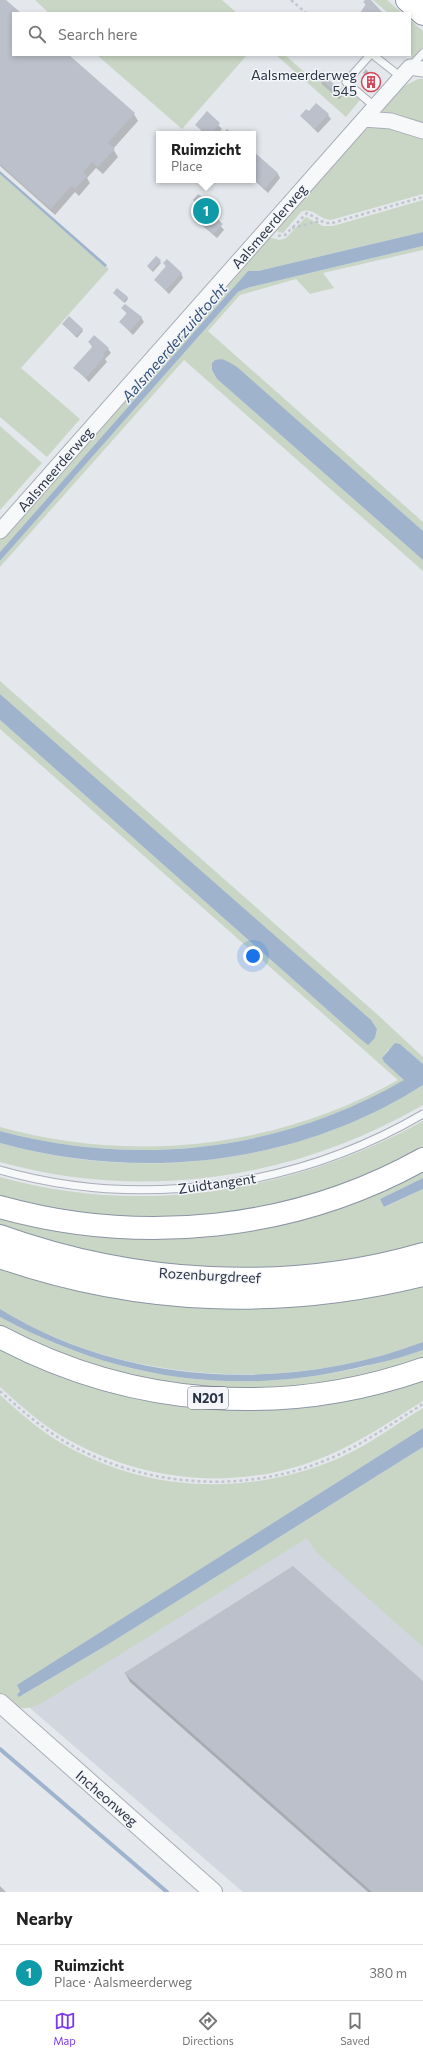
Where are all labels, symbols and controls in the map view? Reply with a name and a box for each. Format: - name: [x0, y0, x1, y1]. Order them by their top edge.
- search box: [12, 12, 411, 56]
- icon: search: [26, 23, 48, 45]
- text: Search here: [58, 25, 137, 43]
- place label: Aalsmeerderweg 545: [251, 66, 357, 99]
- building icon: Aalsmeerderweg 545: [360, 71, 382, 93]
- popup: [156, 131, 256, 183]
- text: Ruimzicht: [171, 140, 241, 158]
- text: Place: [171, 158, 202, 174]
- street label: Aalsmeerderweg: [228, 180, 310, 272]
- pin: 1: [193, 196, 219, 226]
- water label: Aalsmeerderzuidtocht: [117, 278, 231, 406]
- street label: Aalsmeerderweg: [14, 423, 96, 515]
- your location: [243, 946, 263, 966]
- street label: Zuidtangent: [177, 1169, 257, 1197]
- street label: Rozenburgdreef: [158, 1264, 262, 1286]
- road number: N201: [188, 1387, 228, 1409]
- street label: Incheonweg: [73, 1767, 142, 1830]
- text: Nearby: [16, 1908, 73, 1929]
- text: Ruimzicht: [54, 1956, 124, 1974]
- text: 1: [26, 1965, 32, 1981]
- text: 380 m: [369, 1965, 407, 1981]
- text: Place · Aalsmeerderweg: [54, 1974, 192, 1990]
- tab: Map: [53, 2010, 76, 2047]
- tab: Directions: [182, 2010, 234, 2047]
- tab: Saved: [340, 2010, 370, 2047]

